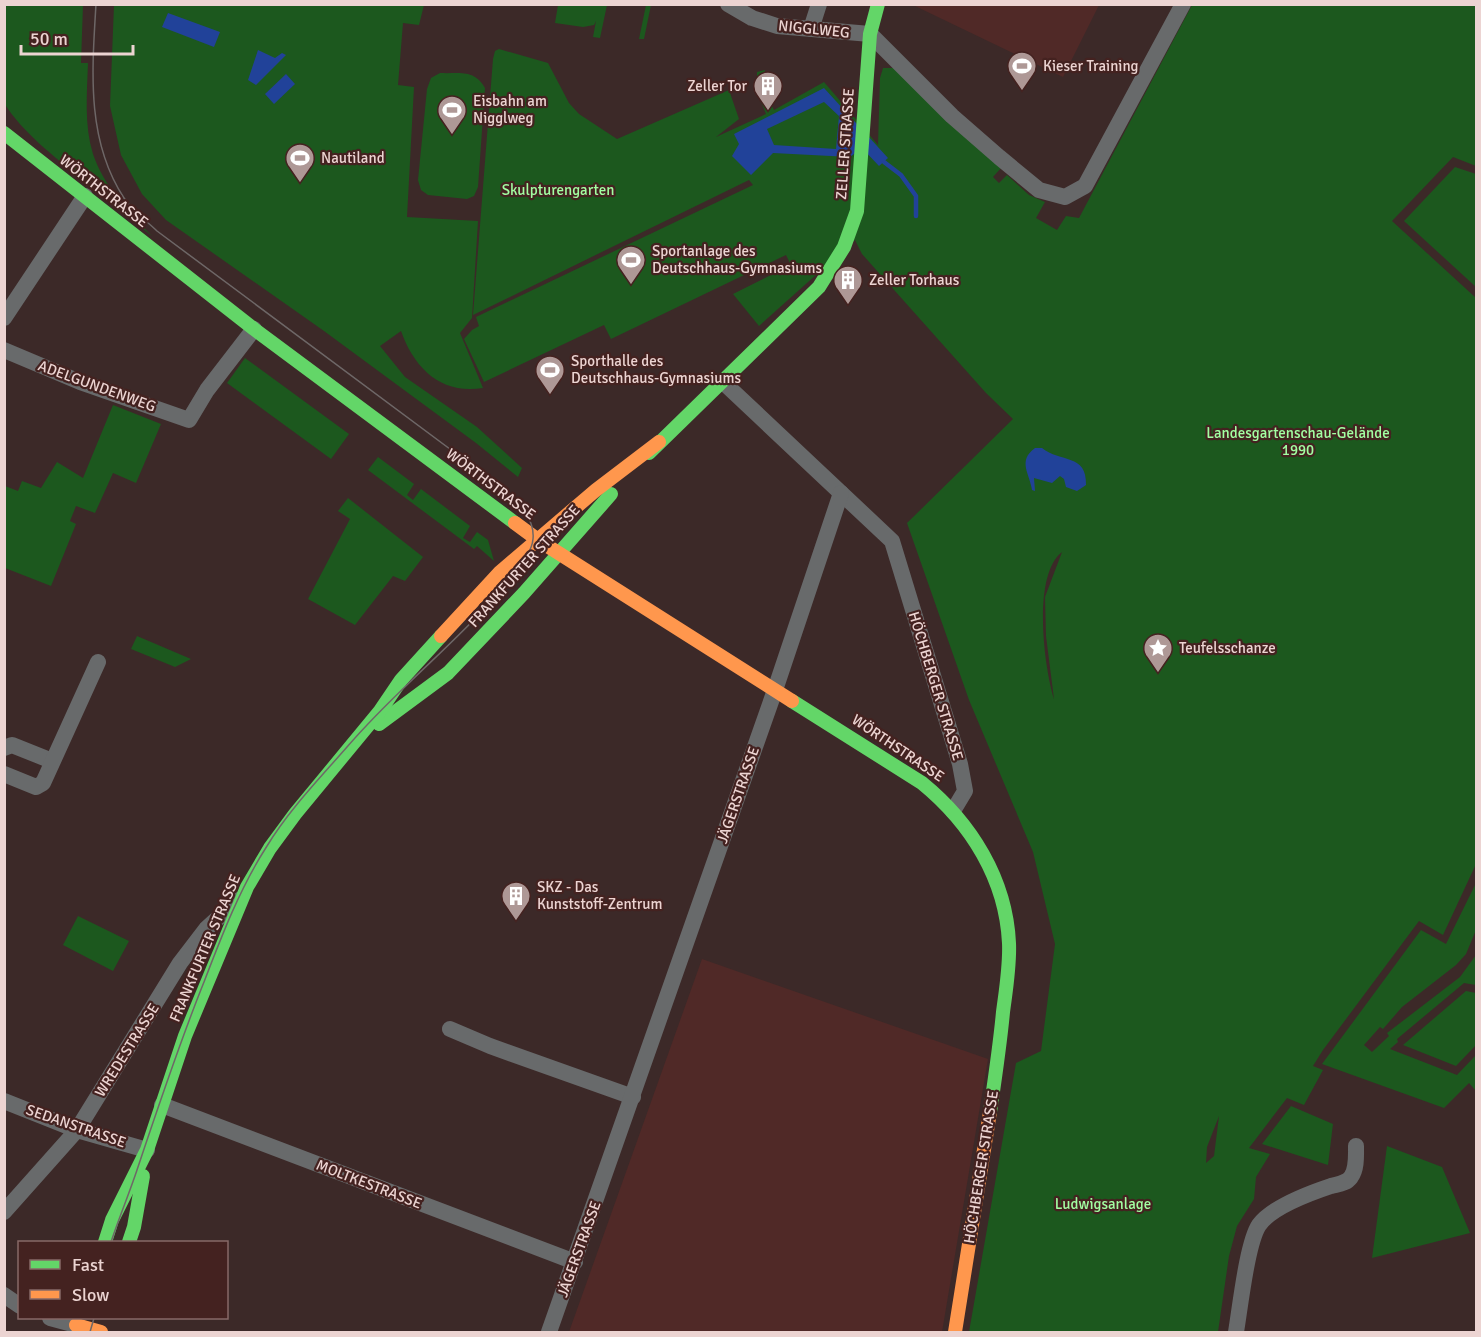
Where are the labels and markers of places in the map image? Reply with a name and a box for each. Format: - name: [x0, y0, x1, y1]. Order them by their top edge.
- sports icon: Kieser Training: [1006, 50, 1038, 92]
- place label: Kieser Training: [1043, 57, 1139, 75]
- building icon: Zeller Tor: [752, 70, 784, 112]
- place label: Zeller Tor: [687, 77, 747, 95]
- place label: Eisbahn am Nigglweg: [473, 92, 547, 127]
- sports icon: Eisbahn am Nigglweg: [436, 94, 468, 136]
- sports icon: Nautiland: [284, 142, 316, 184]
- place label: Nautiland: [321, 149, 385, 167]
- place label: Sportanlage des Deutschhaus-Gymnasiums: [652, 242, 822, 277]
- sports icon: Sportanlage des Deutschhaus-Gymnasiums: [615, 244, 647, 286]
- building icon: Zeller Torhaus: [832, 264, 864, 306]
- place label: Zeller Torhaus: [869, 271, 960, 289]
- place label: Sporthalle des Deutschhaus-Gymnasiums: [571, 352, 741, 387]
- sports icon: Sporthalle des Deutschhaus-Gymnasiums: [534, 354, 566, 396]
- place icon: Teufelsschanze: [1142, 632, 1174, 674]
- place label: Teufelsschanze: [1179, 639, 1276, 657]
- place label: SKZ - Das Kunststoff-Zentrum: [537, 878, 663, 913]
- building icon: SKZ - Das Kunststoff-Zentrum: [500, 880, 532, 922]

